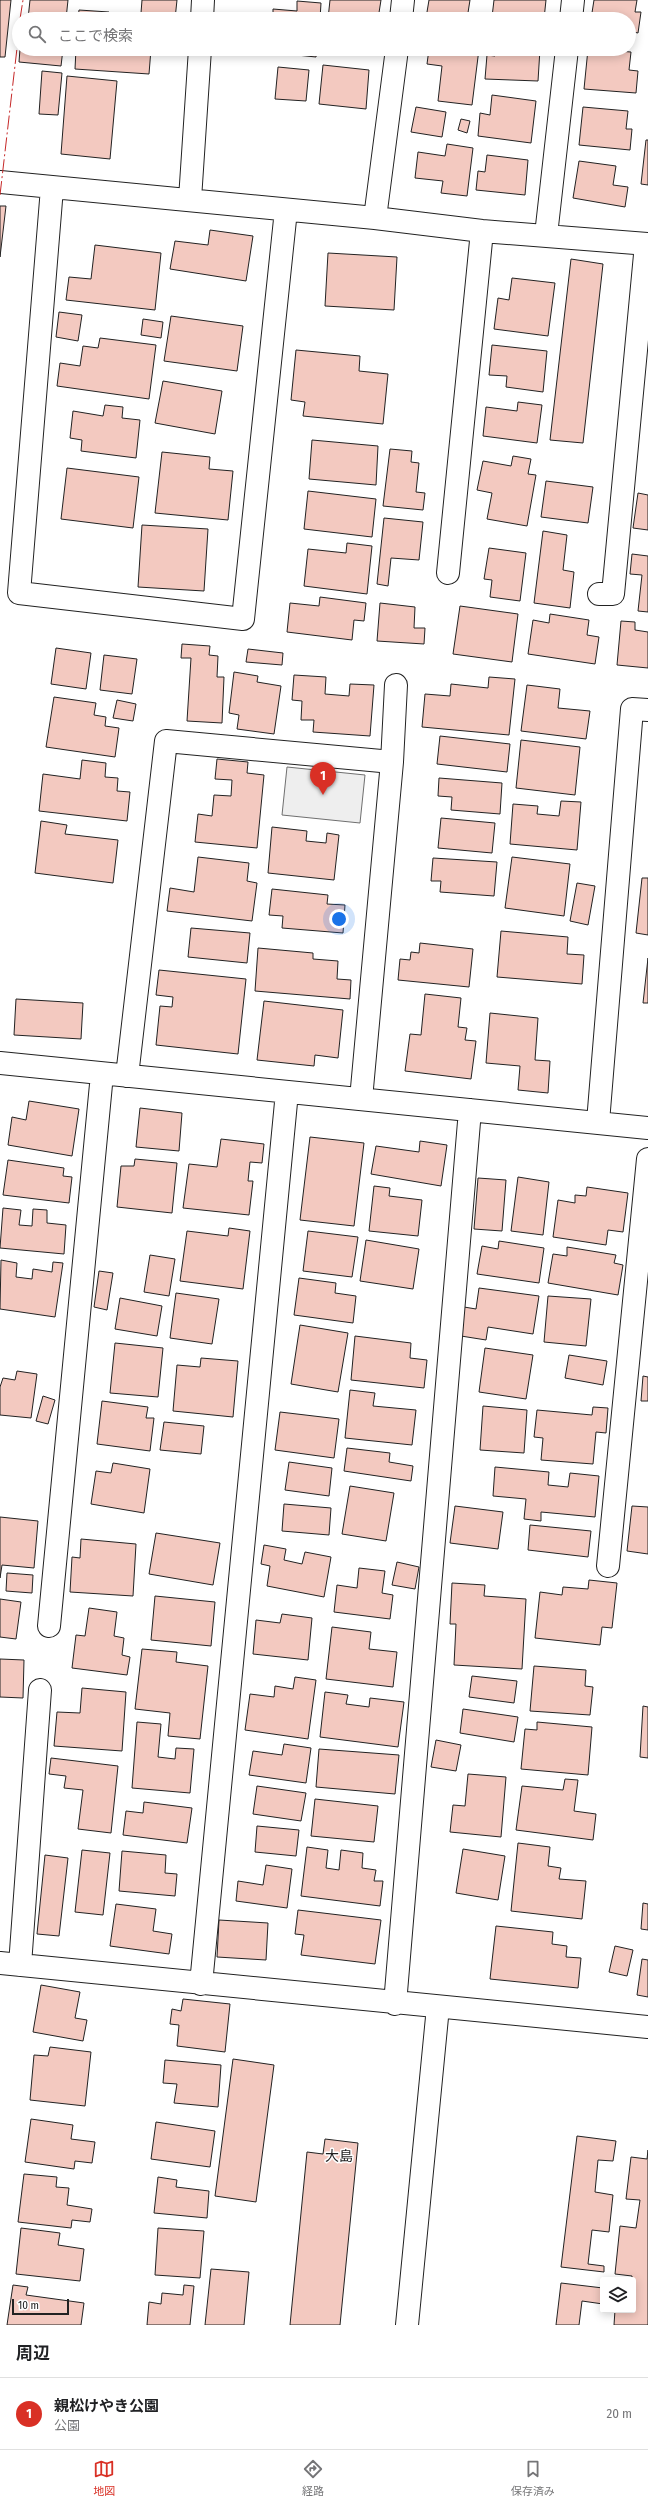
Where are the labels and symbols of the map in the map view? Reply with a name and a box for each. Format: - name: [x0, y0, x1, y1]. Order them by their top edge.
- pin: 1: [310, 762, 336, 795]
- your location: [329, 909, 349, 929]
- district label: 大島: [325, 2148, 353, 2165]
- scale bar: [12, 2297, 69, 2316]

